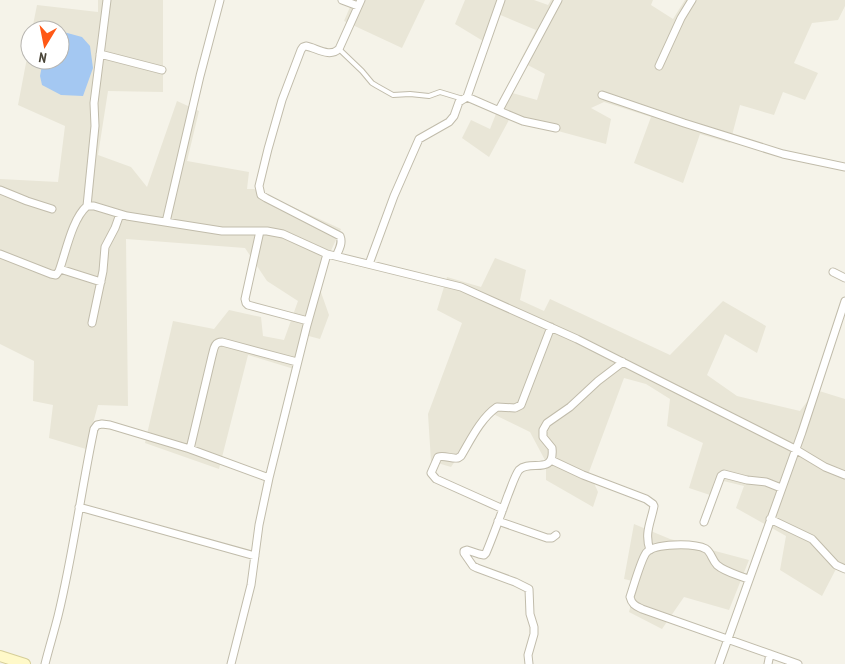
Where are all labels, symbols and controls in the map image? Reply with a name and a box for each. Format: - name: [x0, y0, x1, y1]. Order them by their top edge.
- north arrow: [20, 20, 70, 70]
- text: N: [37, 48, 48, 67]

